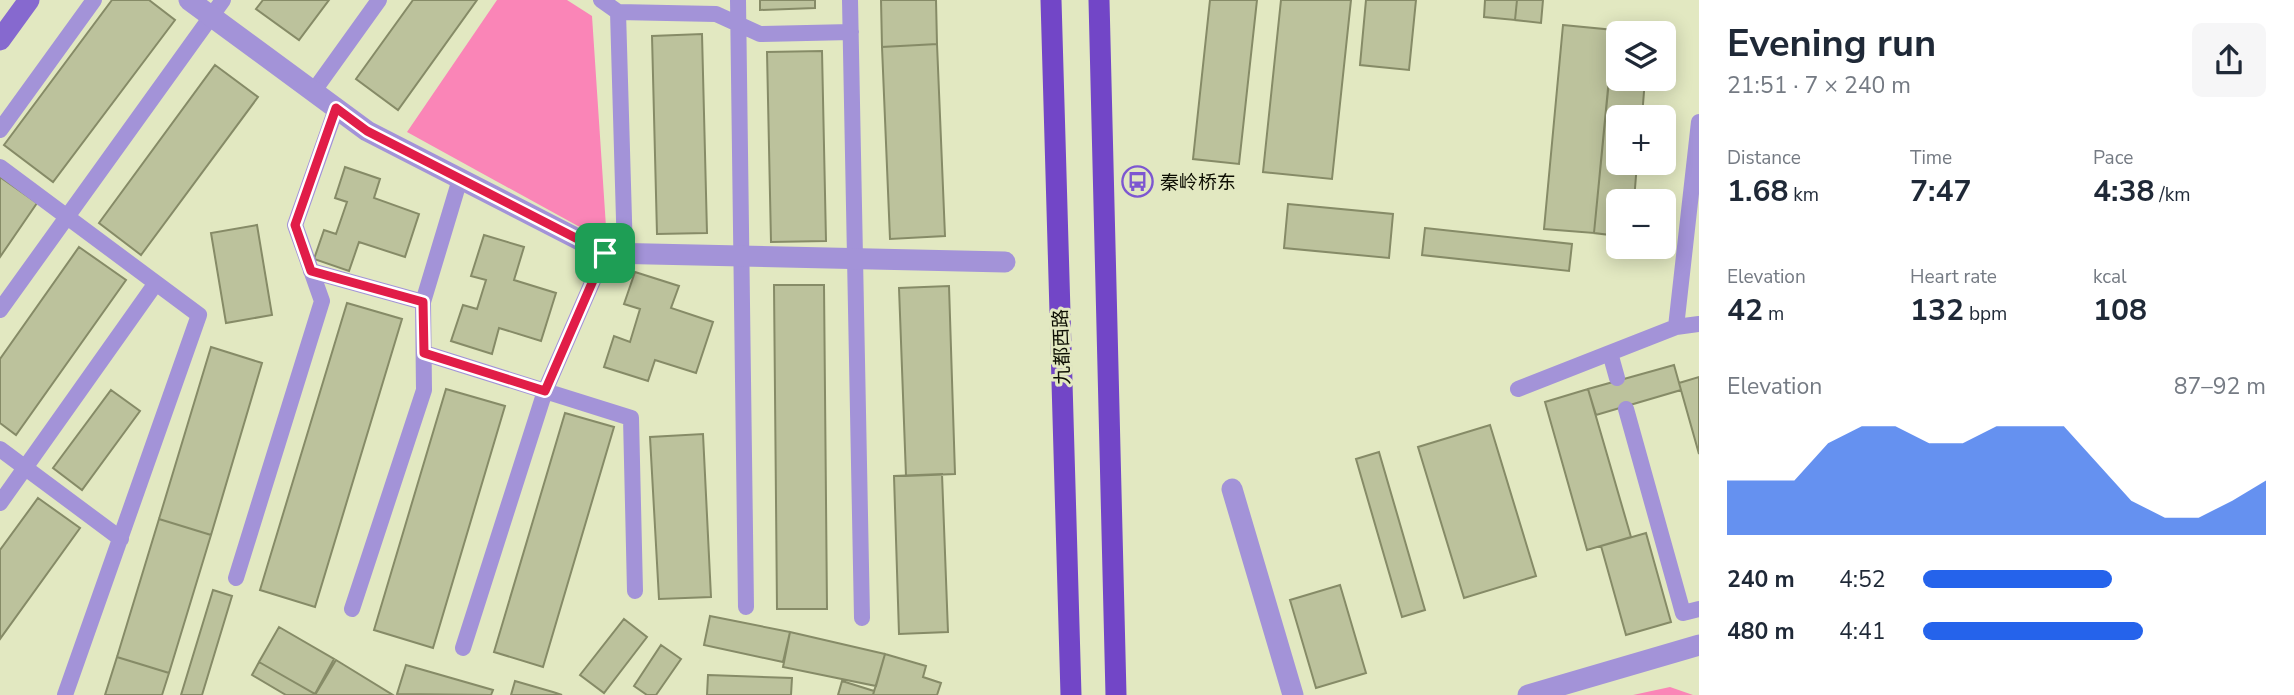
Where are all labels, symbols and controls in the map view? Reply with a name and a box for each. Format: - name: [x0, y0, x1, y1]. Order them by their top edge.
- text: Evening run: [1727, 18, 1936, 69]
- map controls: [1606, 21, 1676, 259]
- button: layers: [1606, 21, 1676, 91]
- button: share: [2192, 23, 2266, 97]
- text: 21:51 · 7 × 240 m: [1727, 70, 1911, 101]
- button: +: [1606, 105, 1676, 175]
- text: Distance: [1727, 145, 1801, 171]
- text: Time: [1910, 145, 1952, 171]
- text: Pace: [2093, 145, 2133, 171]
- bus stop icon: 秦岭桥东: [1120, 165, 1154, 199]
- place label: 秦岭桥东: [1160, 170, 1236, 196]
- text: 1.68: [1727, 171, 1788, 212]
- text: 7:47: [1910, 171, 1971, 212]
- text: 4:38: [2093, 171, 2154, 212]
- text: km: [1788, 182, 1819, 208]
- text: /km: [2154, 182, 2190, 208]
- button: −: [1606, 189, 1676, 259]
- pin: [575, 223, 635, 283]
- icon: arrive: [586, 234, 624, 272]
- text: Elevation: [1727, 264, 1806, 290]
- text: Heart rate: [1910, 264, 1997, 290]
- text: kcal: [2093, 264, 2127, 290]
- text: 42: [1727, 290, 1763, 331]
- text: 132: [1910, 290, 1964, 331]
- text: 108: [2093, 290, 2147, 331]
- text: m: [1763, 301, 1784, 327]
- text: bpm: [1964, 301, 2007, 327]
- street label: 九都西路: [1048, 309, 1076, 385]
- text: Elevation: [1727, 371, 1822, 402]
- text: 87–92 m: [2174, 371, 2266, 402]
- text: 240 m: [1727, 564, 1795, 595]
- text: 4:52: [1839, 564, 1886, 595]
- text: 480 m: [1727, 616, 1795, 647]
- text: 4:41: [1839, 616, 1886, 647]

